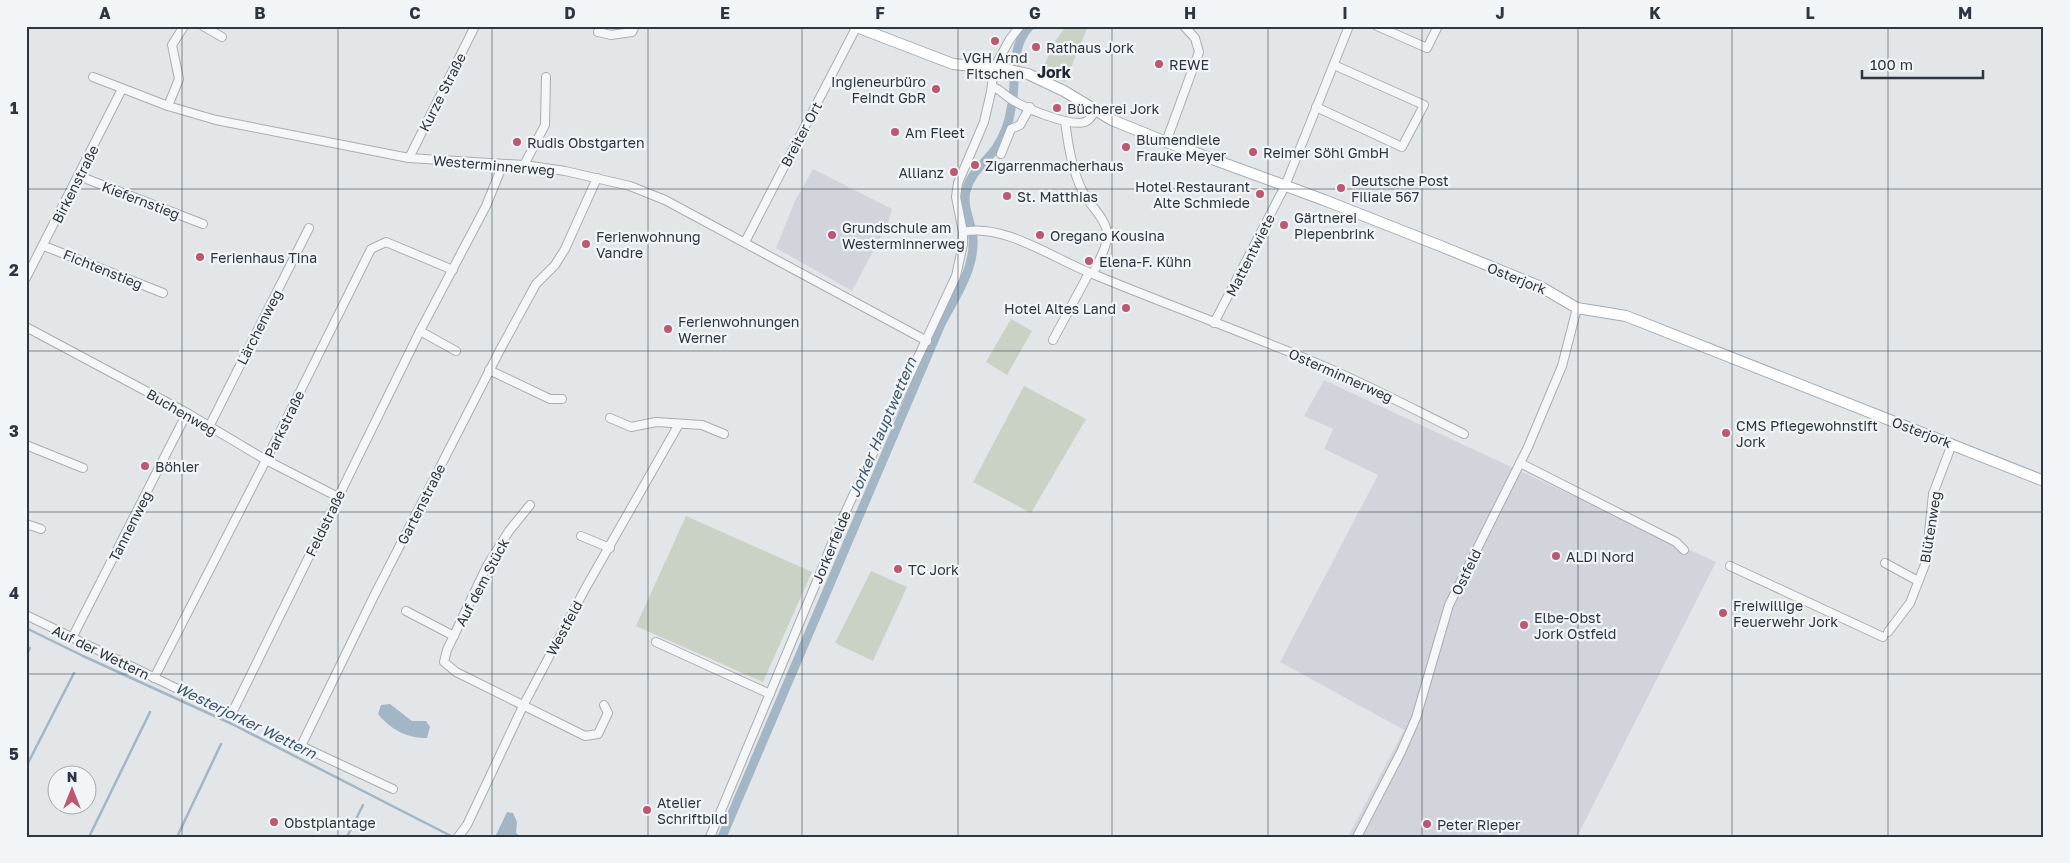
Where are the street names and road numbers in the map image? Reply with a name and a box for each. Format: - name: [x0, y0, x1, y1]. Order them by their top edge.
- street label: Kurze Straße: [415, 50, 469, 134]
- street label: Breiter Ort: [777, 99, 825, 169]
- street label: Birkenstraße: [48, 142, 102, 226]
- street label: Westerminnerweg: [432, 151, 556, 179]
- street label: Kiefernstieg: [100, 177, 182, 223]
- street label: Mattentwiete: [1222, 211, 1278, 299]
- street label: Fichtenstieg: [61, 245, 145, 293]
- street label: Osterjork: [1485, 258, 1549, 298]
- street label: Lärchenweg: [233, 287, 285, 367]
- street label: Osterminnerweg: [1286, 344, 1396, 406]
- street label: Buchenweg: [144, 385, 220, 439]
- street label: Parkstraße: [260, 388, 308, 460]
- street label: Osterjork: [1890, 413, 1954, 451]
- street label: Gartenstraße: [393, 461, 449, 547]
- street label: Feldstraße: [302, 487, 348, 559]
- street label: Tannenweg: [105, 488, 155, 564]
- street label: Blütenweg: [1916, 490, 1944, 564]
- street label: Jorkerfelde: [808, 508, 854, 586]
- street label: Auf dem Stück: [452, 535, 512, 629]
- street label: Ostfeld: [1448, 546, 1484, 598]
- street label: Westfeld: [542, 597, 586, 659]
- street label: Auf der Wettern: [50, 621, 152, 683]

